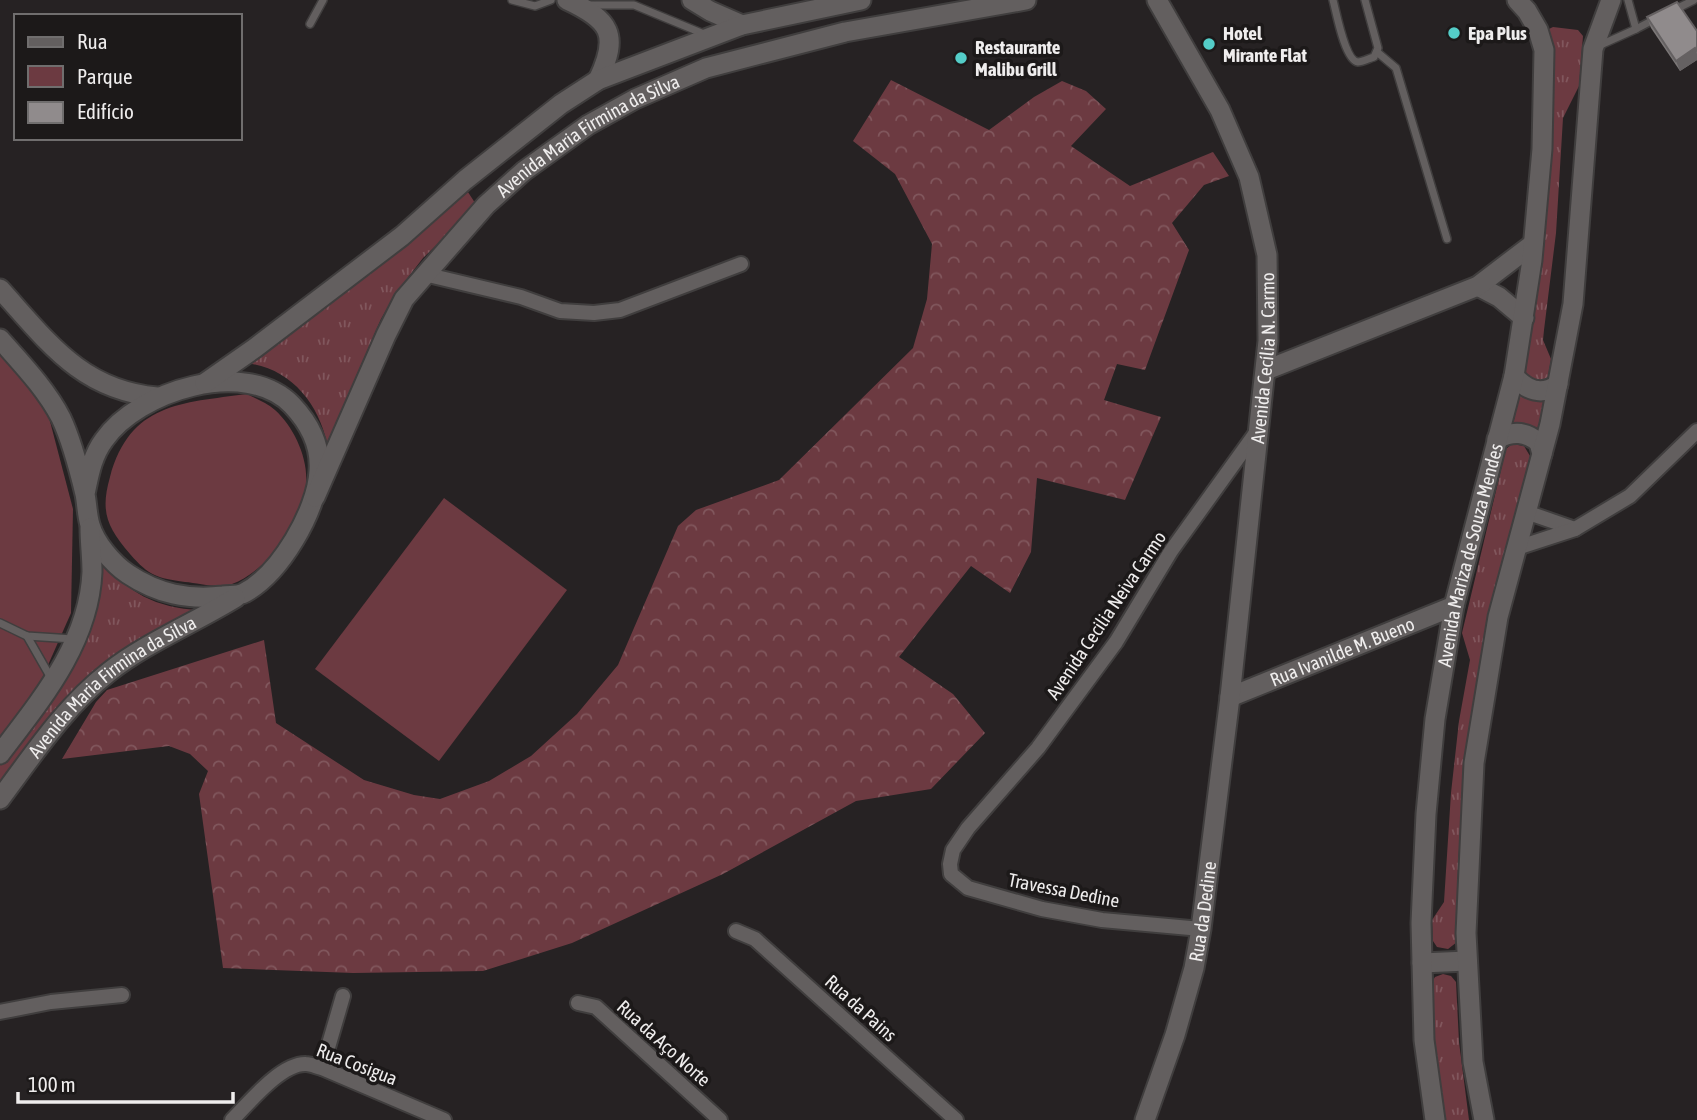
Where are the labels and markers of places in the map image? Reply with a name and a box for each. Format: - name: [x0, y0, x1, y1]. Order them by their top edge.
- place label: Hotel Mirante Flat: [1223, 22, 1307, 66]
- place label: Epa Plus: [1468, 22, 1527, 44]
- marker: Epa Plus: [1446, 25, 1462, 41]
- place label: Restaurante Malibu Grill: [975, 36, 1061, 80]
- marker: Hotel Mirante Flat: [1201, 36, 1217, 52]
- marker: Restaurante Malibu Grill: [953, 50, 969, 66]

